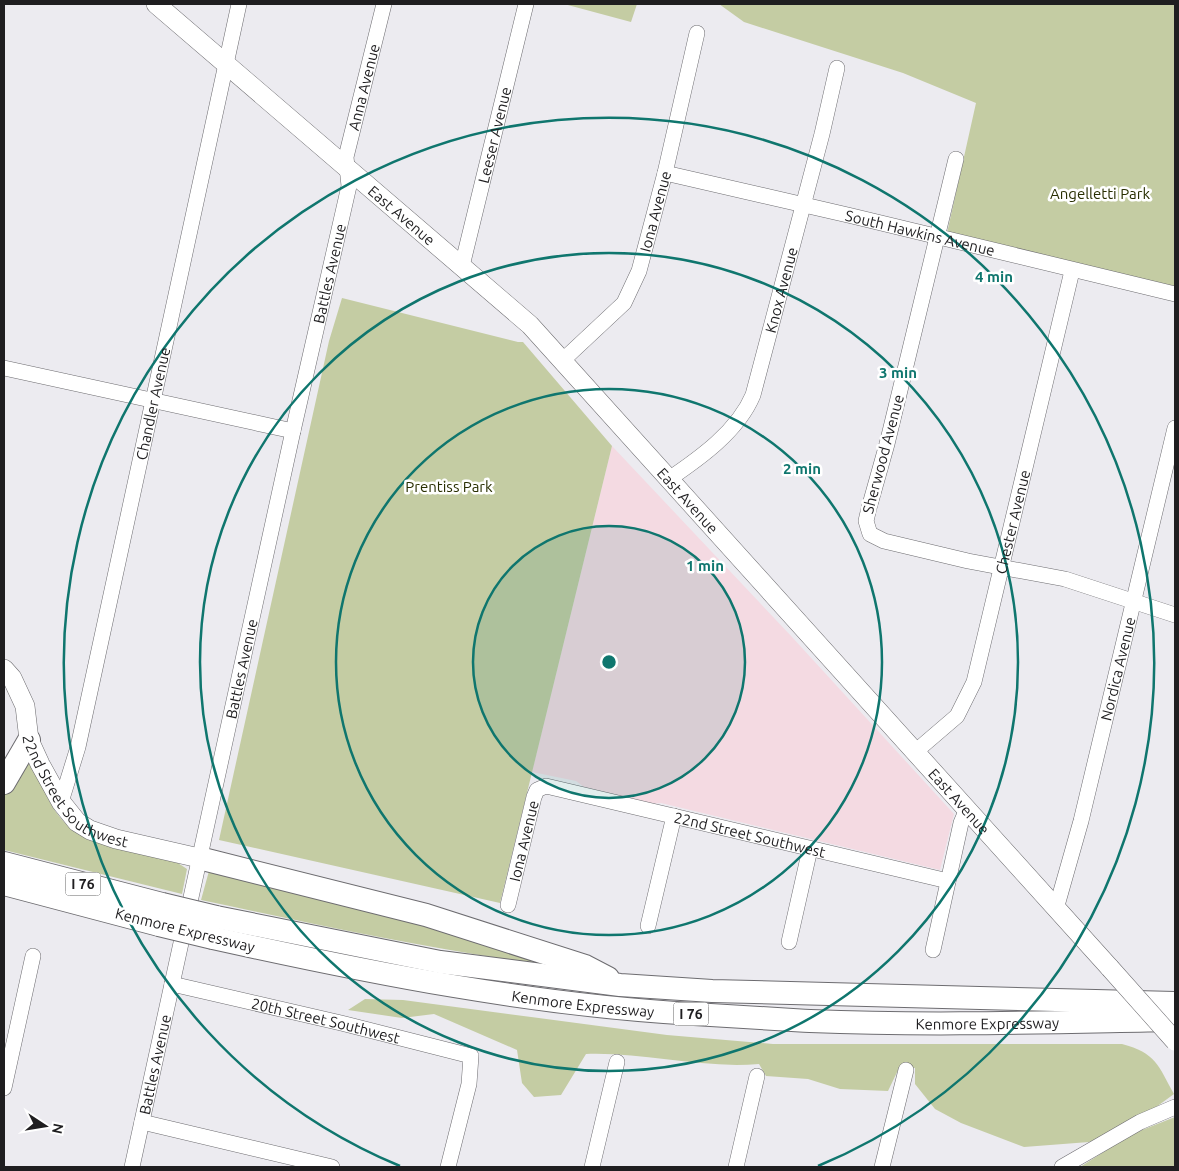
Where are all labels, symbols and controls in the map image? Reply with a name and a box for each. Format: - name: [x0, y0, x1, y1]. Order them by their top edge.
- street label: Anna Avenue: [344, 42, 382, 132]
- street label: Leeser Avenue: [474, 85, 514, 185]
- street label: Iona Avenue: [636, 169, 674, 254]
- street label: East Avenue: [365, 182, 439, 248]
- park label: Angelletti Park: [1050, 185, 1150, 202]
- street label: South Hawkins Avenue: [844, 206, 997, 259]
- street label: Battles Avenue: [309, 222, 349, 325]
- street label: Knox Avenue: [761, 245, 800, 335]
- text: 4 min: [975, 268, 1013, 285]
- street label: Chandler Avenue: [132, 346, 173, 461]
- text: 3 min: [879, 364, 917, 381]
- street label: Sherwood Avenue: [859, 393, 907, 515]
- text: 2 min: [783, 460, 821, 477]
- street label: East Avenue: [654, 464, 722, 537]
- street label: Chester Avenue: [992, 468, 1033, 576]
- park label: Prentiss Park: [405, 478, 493, 495]
- text: 1 min: [686, 557, 724, 574]
- street label: Nordica Avenue: [1097, 615, 1138, 722]
- street label: Battles Avenue: [222, 617, 260, 720]
- centre of rings: [600, 653, 618, 671]
- street label: 22nd Street Southwest: [20, 734, 130, 850]
- street label: East Avenue: [925, 765, 993, 837]
- street label: Iona Avenue: [505, 799, 541, 883]
- street label: 22nd Street Southwest: [672, 808, 827, 860]
- road number: I 76: [66, 872, 100, 896]
- street label: Kenmore Expressway: [113, 904, 257, 956]
- street label: Kenmore Expressway: [511, 987, 655, 1020]
- street label: 20th Street Southwest: [250, 994, 402, 1046]
- road number: I 76: [674, 1002, 708, 1026]
- street label: Battles Avenue: [135, 1013, 174, 1116]
- street label: Kenmore Expressway: [916, 1014, 1059, 1032]
- north arrow: [20, 1101, 70, 1151]
- text: N: [49, 1122, 67, 1135]

